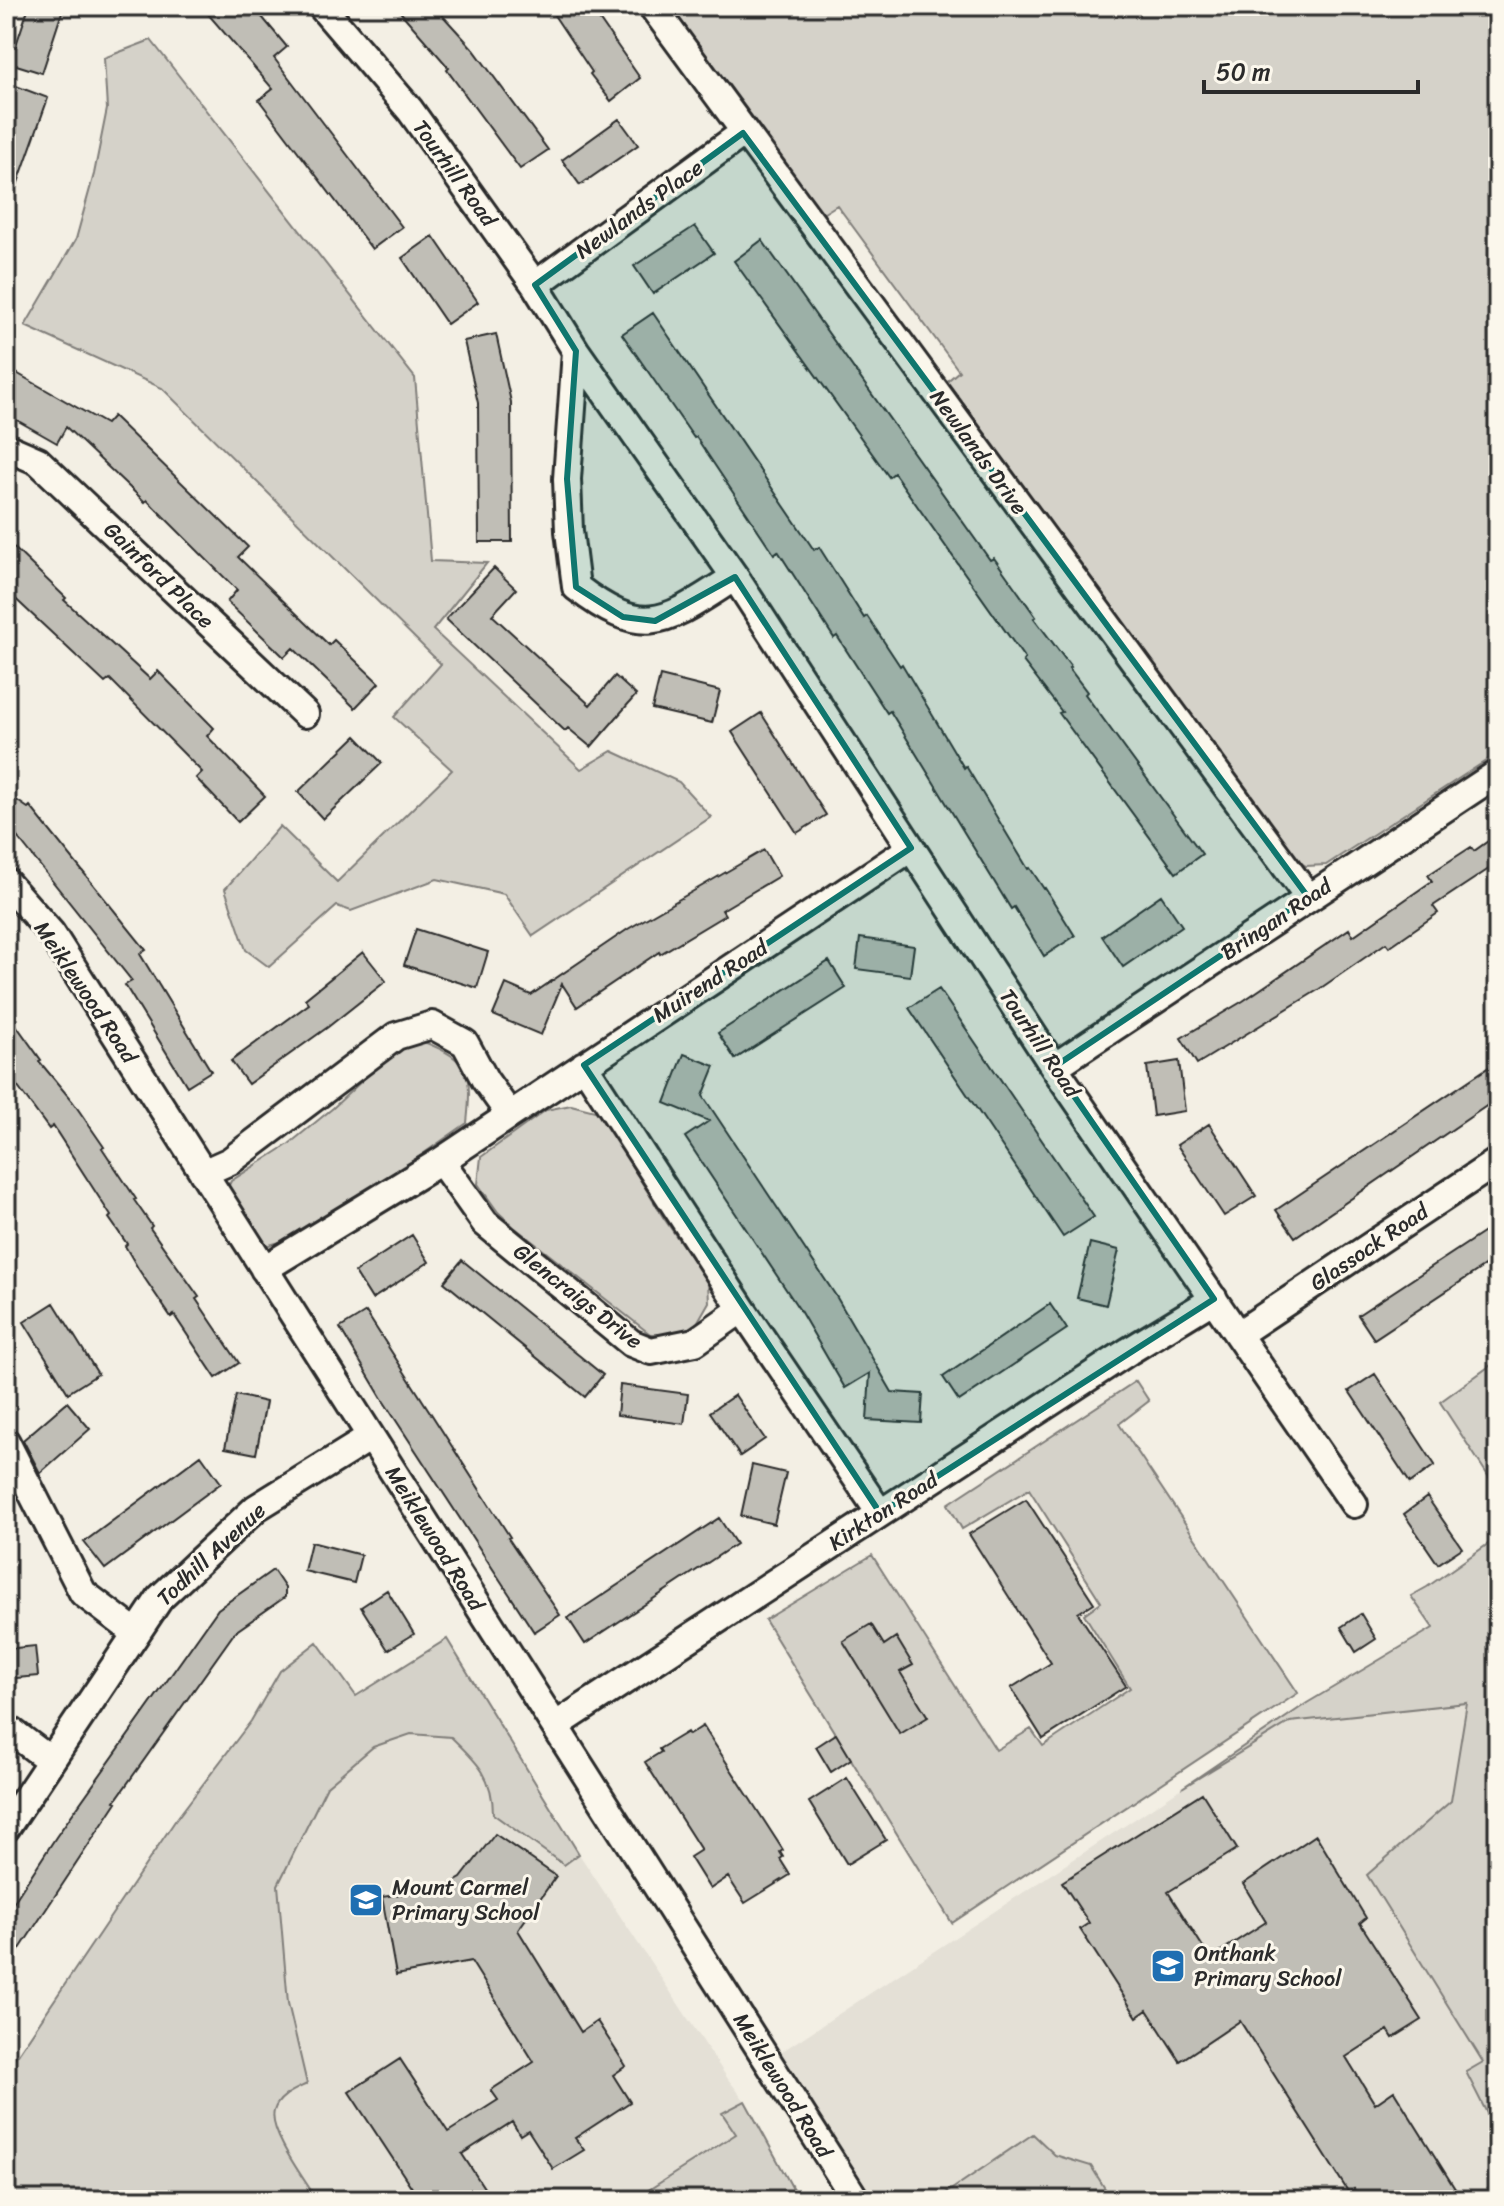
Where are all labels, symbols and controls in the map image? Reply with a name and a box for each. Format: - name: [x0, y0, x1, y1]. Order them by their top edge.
- scale bar: [1204, 44, 1418, 94]
- text: 50 m: [1216, 51, 1271, 93]
- street label: Tourhill Road: [402, 111, 508, 236]
- street label: Newlands Place: [566, 149, 712, 269]
- street label: Newlands Drive: [920, 381, 1038, 523]
- street label: Gainford Place: [94, 512, 224, 638]
- street label: Bringan Road: [1212, 866, 1341, 971]
- street label: Meiklewood Road: [24, 912, 149, 1073]
- street label: Muirend Road: [644, 928, 777, 1033]
- street label: Tourhill Road: [989, 980, 1092, 1107]
- street label: Glassock Road: [1301, 1192, 1438, 1301]
- street label: Glencraigs Drive: [505, 1233, 651, 1359]
- street label: Meiklewood Road: [375, 1457, 496, 1620]
- street label: Kirkton Road: [820, 1460, 947, 1561]
- street label: Todhill Avenue: [147, 1492, 275, 1616]
- place label: Mount Carmel Primary School: [392, 1868, 540, 1932]
- school or university icon: Mount Carmel Primary School: [347, 1881, 385, 1919]
- place label: Onthank Primary School: [1194, 1934, 1342, 1998]
- school or university icon: Onthank Primary School: [1149, 1947, 1187, 1985]
- street label: Meiklewood Road: [723, 2004, 844, 2167]

